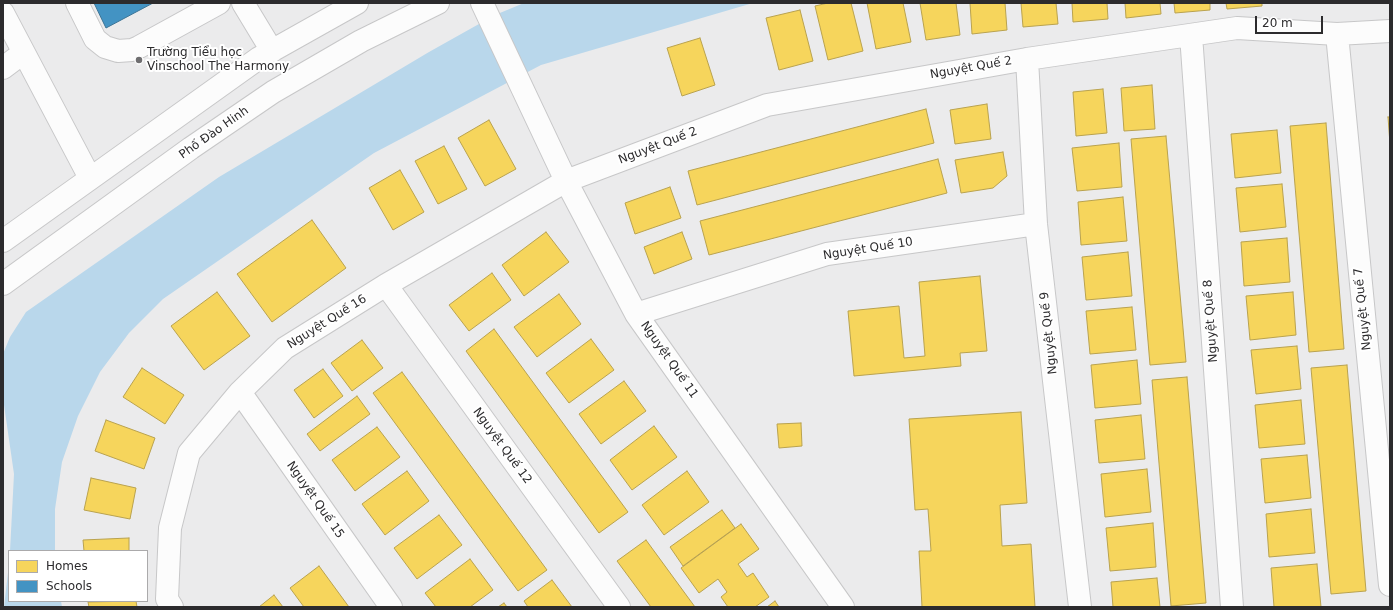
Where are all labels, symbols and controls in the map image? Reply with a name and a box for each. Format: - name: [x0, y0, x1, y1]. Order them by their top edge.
- scale bar: [1257, 8, 1325, 34]
- text: 20 m: [1262, 16, 1293, 30]
- place label: Trường Tiểu học Vinschool The Harmony: [147, 46, 289, 74]
- street label: Nguyệt Quế 2: [929, 54, 1013, 82]
- marker: Trường Tiểu học Vinschool The Harmony: [134, 55, 144, 65]
- street label: Phố Đào Hinh: [177, 104, 251, 162]
- street label: Nguyệt Quế 2: [617, 124, 699, 168]
- street label: Nguyệt Quế 10: [822, 235, 914, 263]
- street label: Nguyệt Quế 7: [1351, 267, 1375, 351]
- street label: Nguyệt Quế 8: [1201, 279, 1221, 363]
- street label: Nguyệt Quế 9: [1037, 291, 1061, 375]
- street label: Nguyệt Quế 16: [285, 292, 369, 352]
- street label: Nguyệt Quế 11: [637, 319, 701, 401]
- street label: Nguyệt Quế 12: [470, 405, 534, 487]
- street label: Nguyệt Quế 15: [283, 459, 347, 541]
- legend: [8, 550, 148, 602]
- text: Homes: [46, 559, 88, 573]
- text: Schools: [46, 579, 92, 593]

